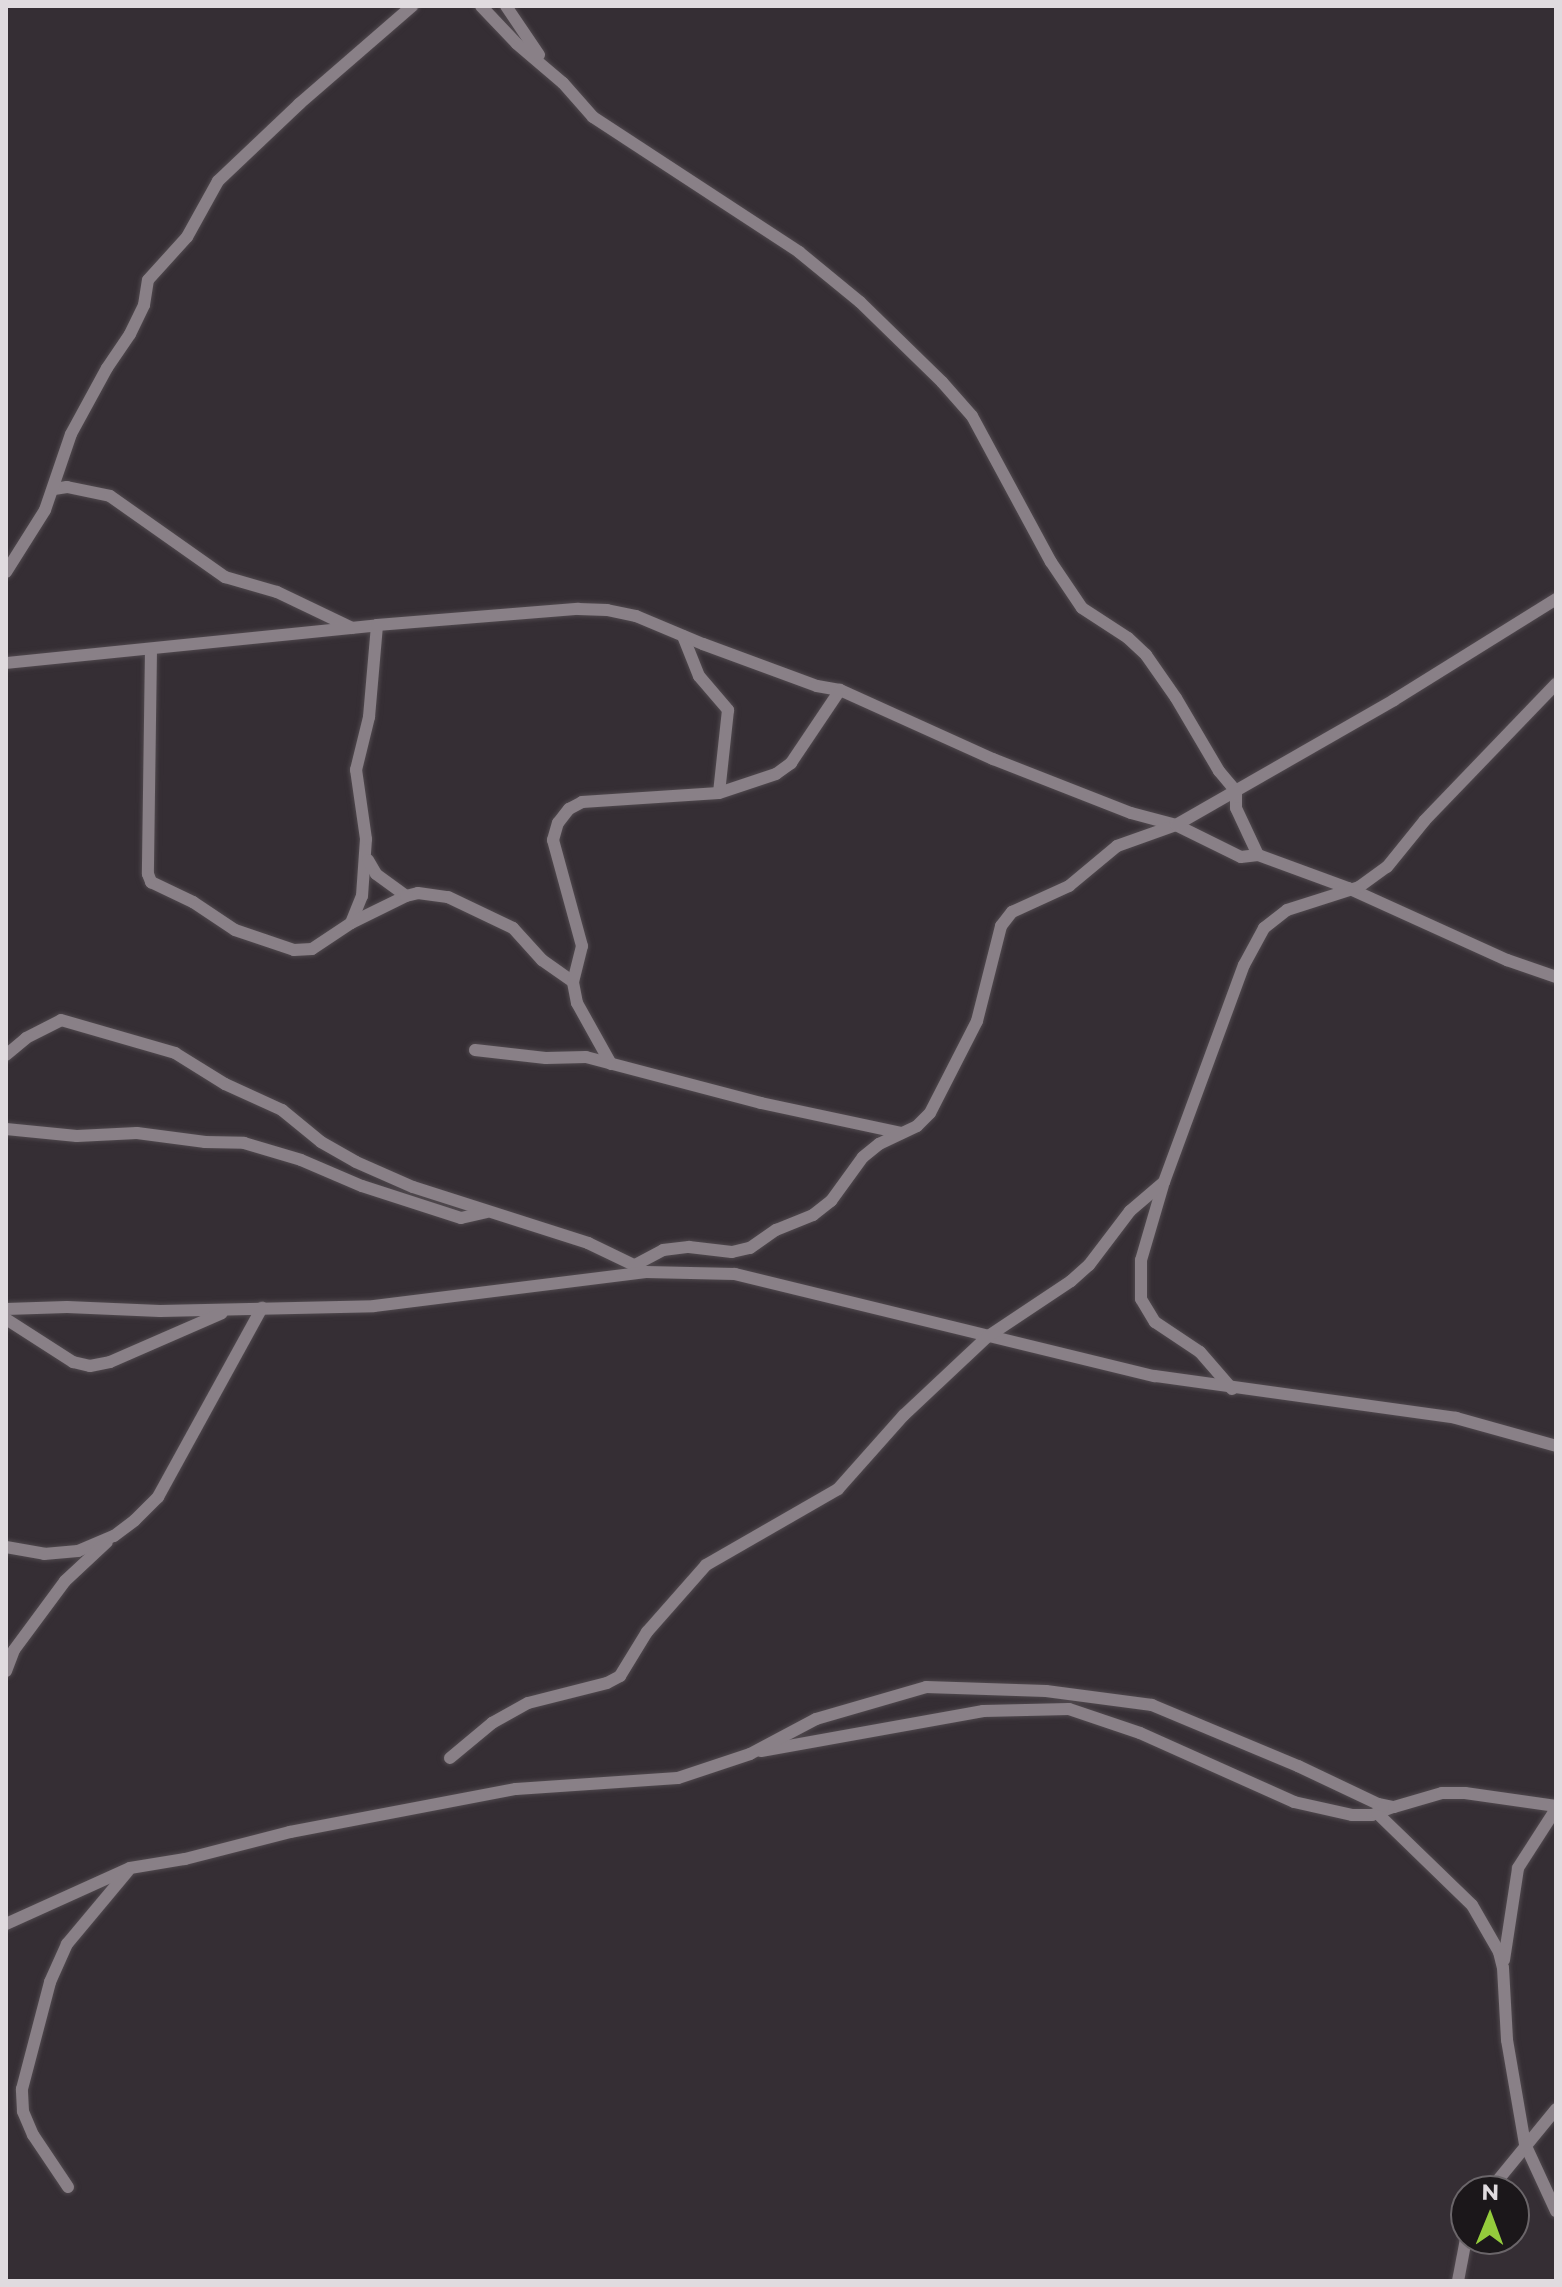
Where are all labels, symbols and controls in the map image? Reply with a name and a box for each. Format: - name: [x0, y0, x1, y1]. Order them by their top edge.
- north arrow: [1450, 2175, 1530, 2255]
- text: N: [1481, 2179, 1500, 2206]

